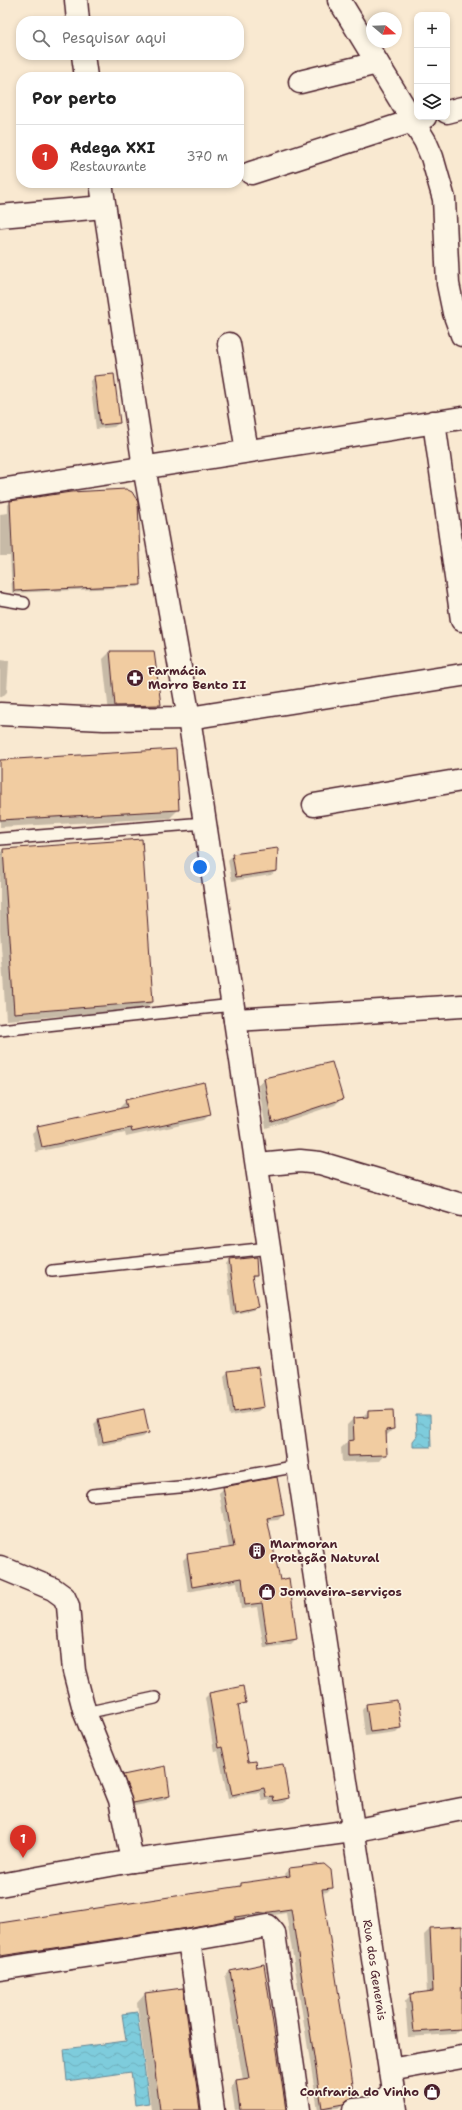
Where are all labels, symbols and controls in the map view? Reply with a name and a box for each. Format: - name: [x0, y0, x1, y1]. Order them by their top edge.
- north arrow: [366, 12, 402, 48]
- map controls: [414, 12, 450, 120]
- button: +: [414, 12, 450, 48]
- search box: [16, 16, 244, 60]
- icon: search: [30, 27, 52, 49]
- text: Pesquisar aqui: [62, 28, 166, 48]
- button: −: [414, 48, 450, 84]
- button: layers: [414, 84, 450, 120]
- text: Por perto: [32, 87, 117, 109]
- text: Adega XXI: [70, 138, 155, 158]
- text: 1: [42, 148, 48, 165]
- text: 370 m: [186, 148, 228, 165]
- text: Restaurante: [70, 158, 147, 175]
- place label: Farmácia Morro Bento II: [148, 663, 246, 693]
- pharmacy icon: Farmácia Morro Bento II: [125, 668, 145, 688]
- your location: [190, 857, 210, 877]
- place label: Marmoran Proteção Natural: [270, 1536, 380, 1566]
- building icon: Marmoran Proteção Natural: [247, 1541, 267, 1561]
- shop icon: Jomaveira-serviços: [257, 1582, 277, 1602]
- place label: Jomaveira-serviços: [280, 1584, 402, 1600]
- pin: 1: [10, 1825, 36, 1858]
- street label: Rua dos Generais: [359, 1918, 390, 2022]
- shop icon: Confraria do Vinho: [422, 2082, 442, 2102]
- place label: Confraria do Vinho: [300, 2084, 419, 2100]

